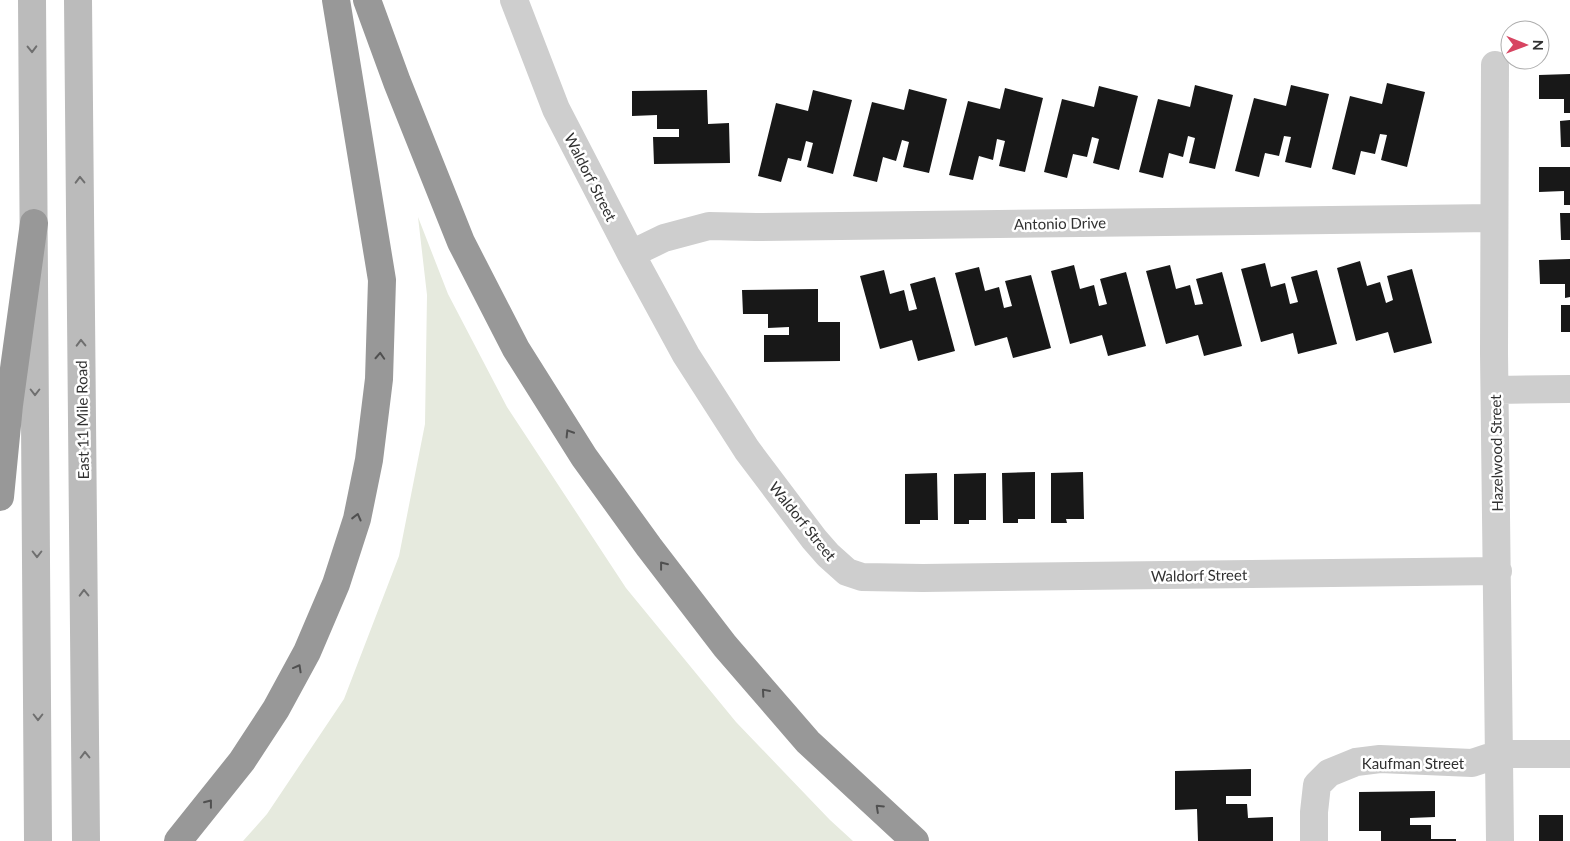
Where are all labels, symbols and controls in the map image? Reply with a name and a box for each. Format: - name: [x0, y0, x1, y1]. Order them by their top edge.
- north arrow: [1500, 20, 1550, 70]
- text: N: [1530, 40, 1547, 51]
- one-way arrow: [27, 45, 37, 53]
- street label: Waldorf Street: [561, 130, 621, 225]
- one-way arrow: [75, 176, 85, 184]
- street label: Antonio Drive: [1014, 213, 1106, 233]
- one-way arrow: [76, 338, 86, 346]
- one-way arrow: [375, 352, 386, 360]
- street label: East 11 Mile Road: [72, 360, 92, 480]
- one-way arrow: [30, 388, 40, 396]
- street label: Hazelwood Street: [1486, 394, 1506, 512]
- one-way arrow: [566, 430, 575, 439]
- street label: Waldorf Street: [766, 478, 841, 565]
- one-way arrow: [351, 513, 362, 522]
- one-way arrow: [31, 550, 42, 558]
- one-way arrow: [660, 562, 669, 571]
- street label: Waldorf Street: [1151, 565, 1248, 585]
- one-way arrow: [79, 588, 89, 596]
- one-way arrow: [292, 665, 302, 674]
- one-way arrow: [762, 689, 771, 698]
- one-way arrow: [33, 713, 43, 721]
- one-way arrow: [80, 751, 90, 758]
- street label: Kaufman Street: [1362, 754, 1465, 772]
- one-way arrow: [203, 800, 211, 809]
- one-way arrow: [875, 805, 884, 814]

